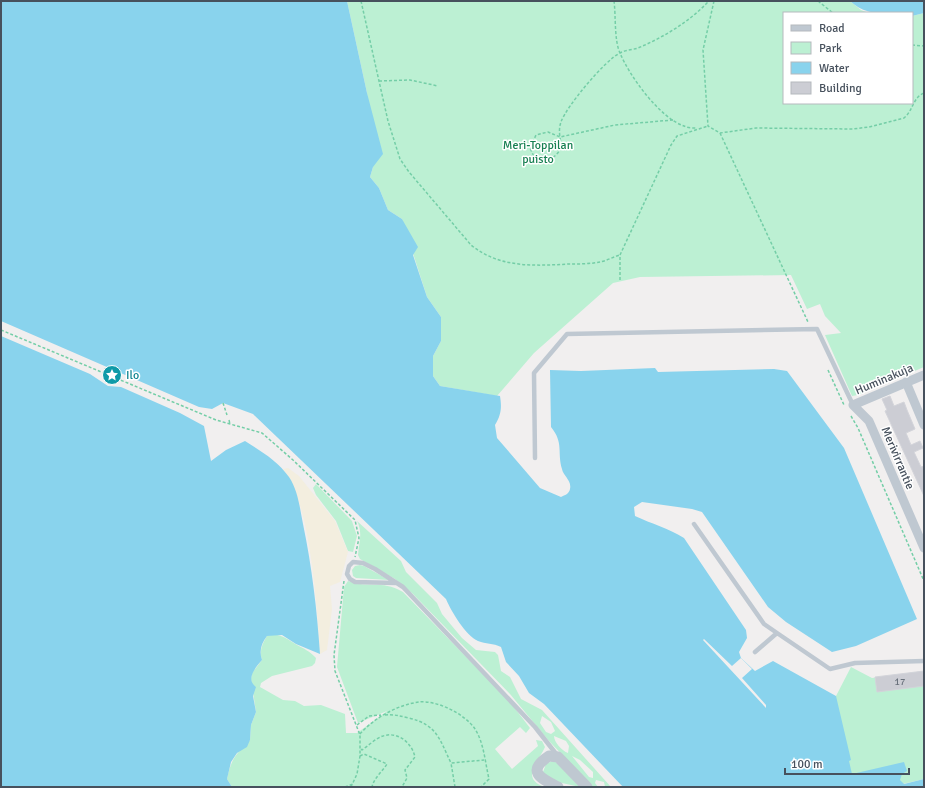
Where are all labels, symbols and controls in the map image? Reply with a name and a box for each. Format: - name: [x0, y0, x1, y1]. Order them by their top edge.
- legend: [783, 12, 913, 104]
- text: Road: [819, 21, 845, 36]
- text: Park: [819, 41, 842, 56]
- text: Water: [819, 61, 850, 76]
- text: Building: [819, 81, 862, 96]
- park label: Meri-Toppilan puisto: [503, 138, 573, 167]
- street label: Huminakuja: [853, 360, 916, 398]
- place icon: Ilo: [101, 364, 123, 386]
- place label: Ilo: [126, 368, 139, 383]
- street label: Merivirrantie: [878, 424, 918, 492]
- house number: 17: [895, 676, 905, 688]
- scale bar: [785, 750, 909, 776]
- text: 100 m: [791, 757, 823, 772]

